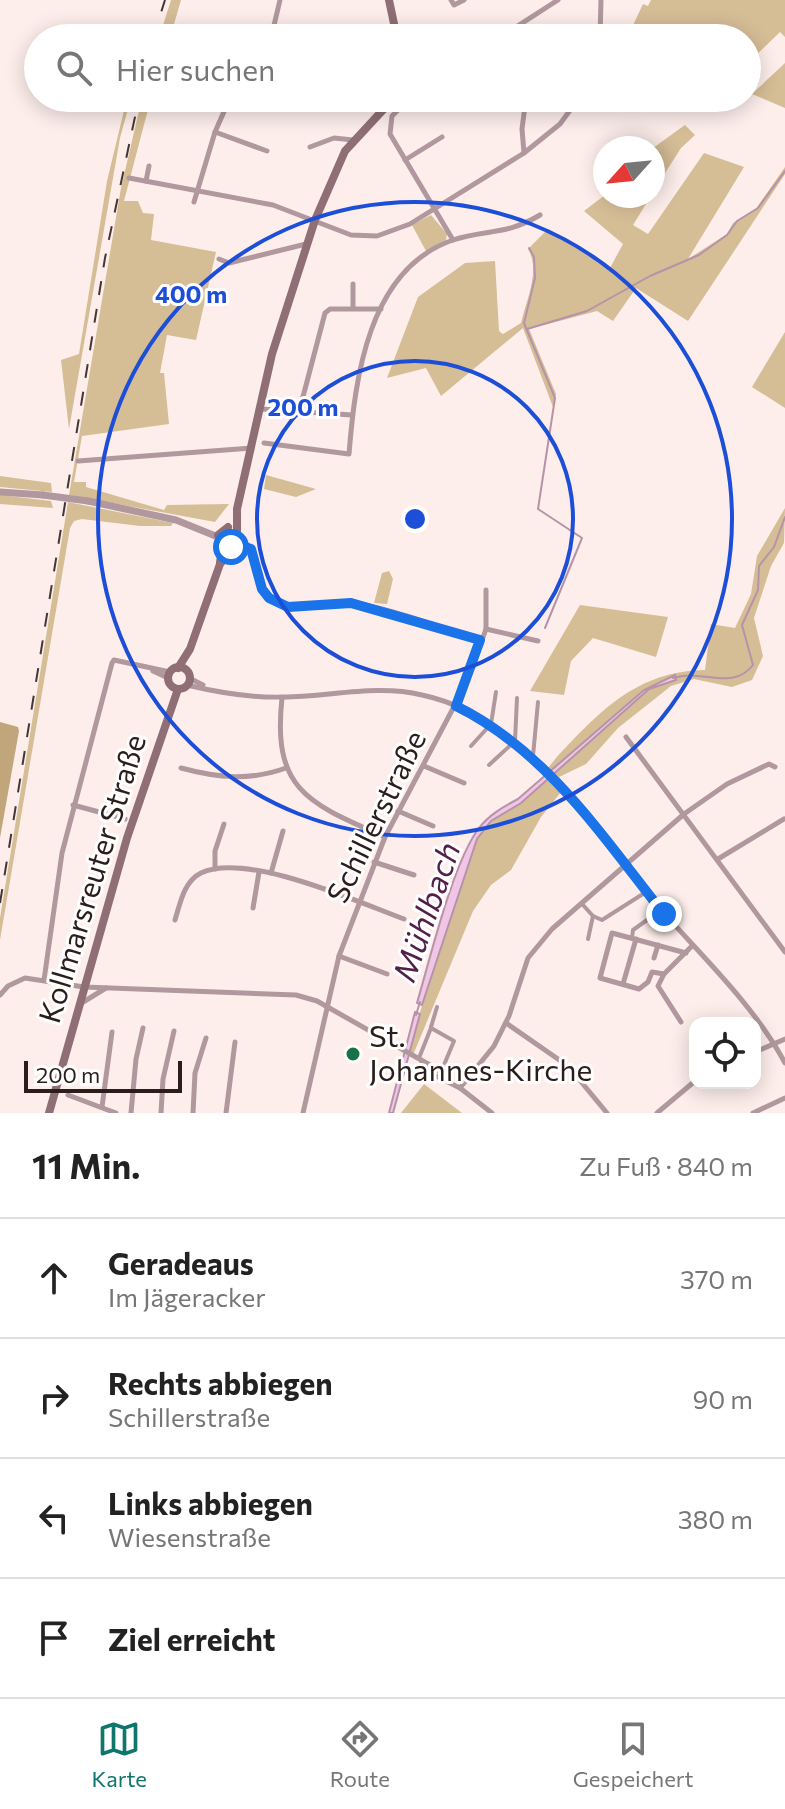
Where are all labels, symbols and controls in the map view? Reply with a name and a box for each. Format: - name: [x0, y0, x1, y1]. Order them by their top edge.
- search box: [24, 24, 761, 112]
- icon: search: [52, 46, 96, 90]
- text: Hier suchen: [116, 50, 275, 87]
- north arrow: [593, 136, 665, 208]
- text: 400 m: [155, 279, 227, 308]
- text: 200 m: [268, 392, 338, 421]
- centre of rings: [401, 505, 429, 533]
- route start: [213, 529, 249, 565]
- street label: Schillerstraße: [317, 724, 432, 908]
- street label: Kollmarsreuter Straße: [29, 729, 152, 1027]
- water label: Mühlbach: [383, 836, 468, 986]
- route end: [646, 896, 682, 932]
- place label: St. Johannes-Kirche: [369, 1016, 592, 1087]
- map controls: [689, 1017, 761, 1089]
- button: locate: [689, 1017, 761, 1089]
- marker: St. Johannes-Kirche: [344, 1045, 362, 1063]
- scale bar: [24, 1057, 182, 1093]
- text: 200 m: [36, 1061, 100, 1088]
- text: 11 Min.: [32, 1144, 140, 1186]
- text: Zu Fuß · 840 m: [579, 1150, 753, 1181]
- text: Geradeaus: [108, 1244, 254, 1281]
- icon: ahead: [32, 1256, 76, 1300]
- text: 370 m: [680, 1263, 753, 1294]
- text: Im Jägeracker: [108, 1281, 266, 1312]
- text: Rechts abbiegen: [108, 1364, 333, 1401]
- icon: right: [32, 1376, 76, 1420]
- text: 90 m: [693, 1383, 753, 1414]
- text: Schillerstraße: [108, 1401, 270, 1432]
- text: Links abbiegen: [108, 1484, 313, 1521]
- icon: left: [32, 1496, 76, 1540]
- text: 380 m: [678, 1503, 753, 1534]
- text: Wiesenstraße: [108, 1521, 271, 1552]
- icon: arrive: [32, 1616, 76, 1660]
- text: Ziel erreicht: [108, 1620, 276, 1657]
- tab: Karte: [91, 1717, 147, 1792]
- tab: Route: [330, 1717, 390, 1792]
- tab: Gespeichert: [573, 1717, 694, 1792]

